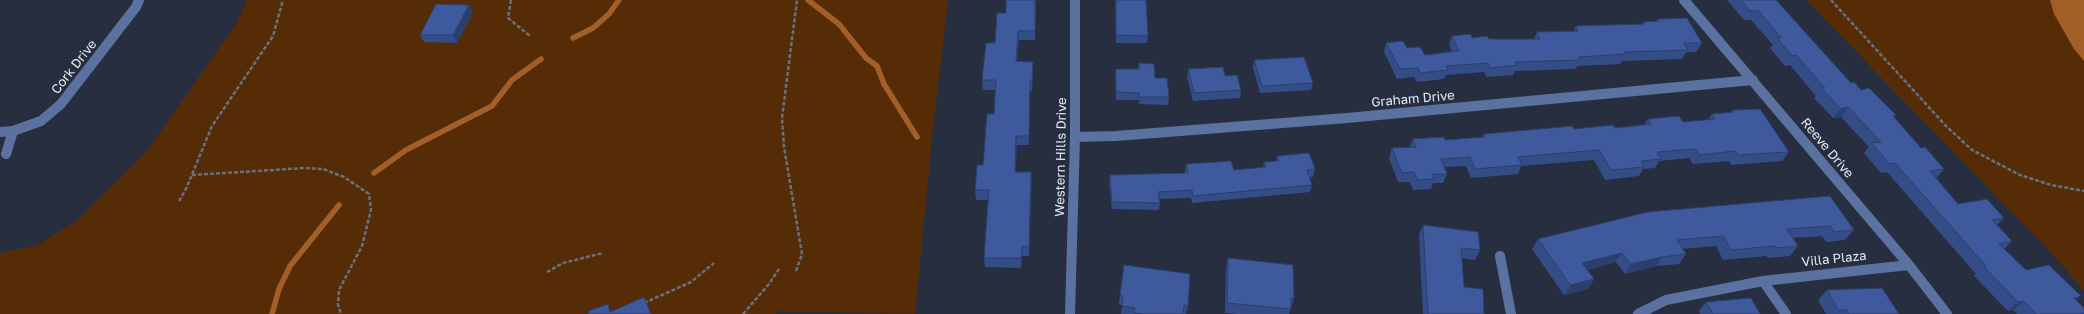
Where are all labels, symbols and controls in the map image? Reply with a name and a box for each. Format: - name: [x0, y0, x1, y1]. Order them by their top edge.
- street label: Cork Drive: [48, 37, 100, 97]
- street label: Graham Drive: [1371, 88, 1455, 110]
- street label: Western Hills Drive: [1052, 97, 1070, 217]
- street label: Reeve Drive: [1797, 115, 1857, 181]
- street label: Villa Plaza: [1801, 248, 1867, 270]

